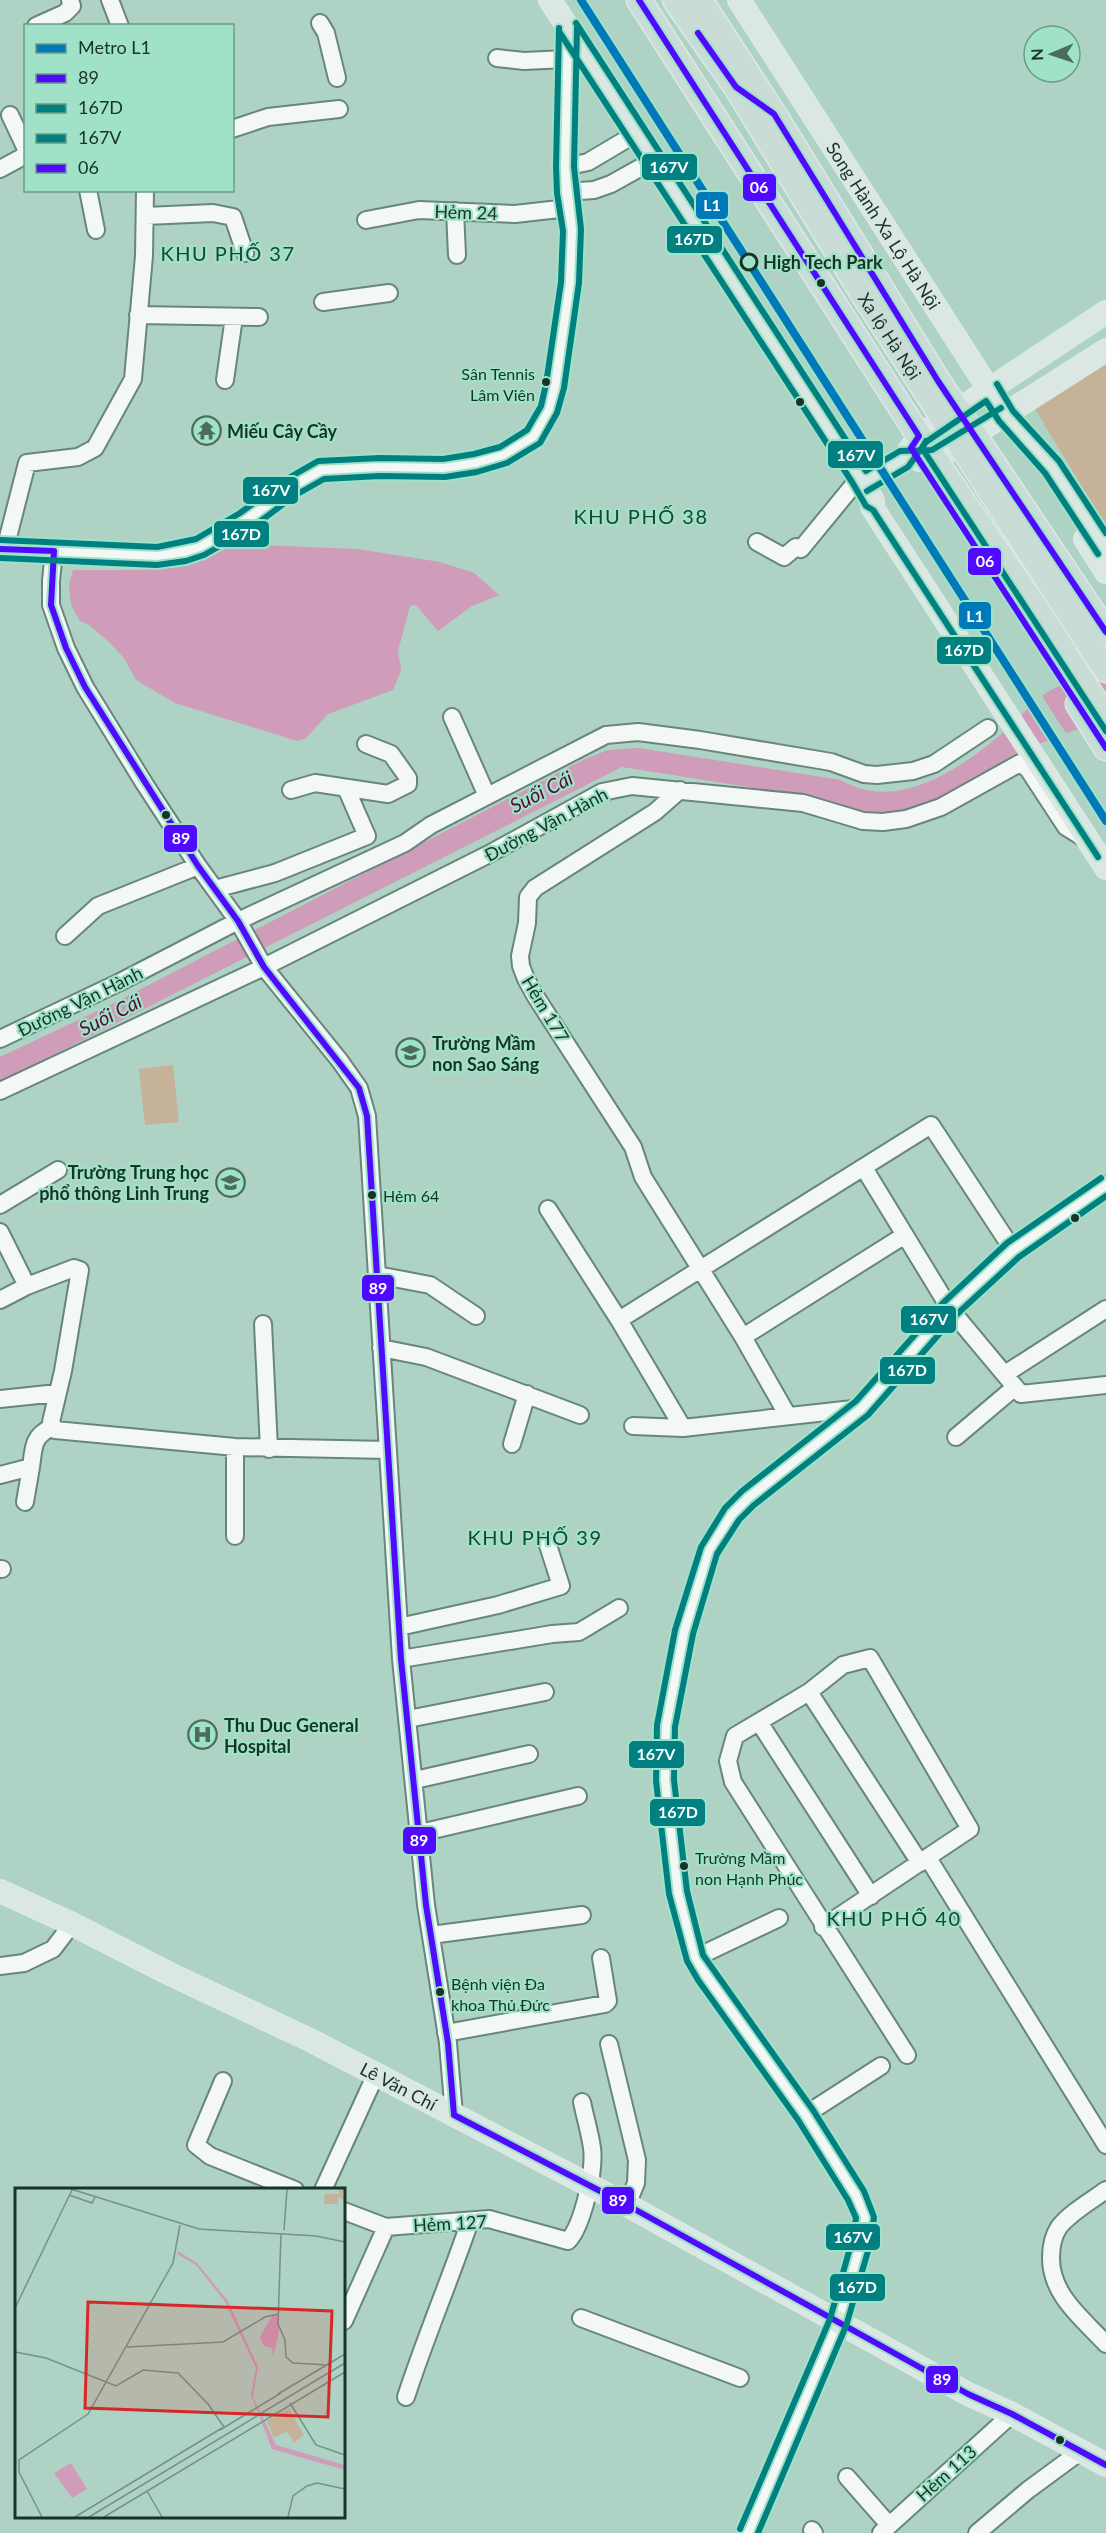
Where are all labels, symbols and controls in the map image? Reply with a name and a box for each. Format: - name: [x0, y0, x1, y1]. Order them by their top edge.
- legend: [24, 24, 234, 192]
- north arrow: [1022, 24, 1082, 84]
- text: Metro L1: [78, 36, 151, 58]
- text: N: [1027, 48, 1046, 61]
- text: 89: [78, 66, 99, 88]
- text: 167D: [78, 96, 123, 118]
- text: 167V: [78, 126, 122, 148]
- street label: Song Hành Xa Lộ Hà Nội: [822, 138, 946, 313]
- line badge: 167V: [641, 153, 698, 181]
- text: 06: [78, 156, 99, 178]
- text: 167V: [650, 157, 689, 176]
- line badge: 06: [742, 173, 777, 202]
- text: 06: [750, 177, 768, 196]
- line badge: L1: [695, 191, 729, 220]
- text: L1: [703, 195, 721, 214]
- street label: Hẻm 24: [434, 200, 498, 224]
- line badge: 167D: [666, 225, 723, 254]
- text: 167D: [674, 229, 714, 248]
- district label: KHU PHỐ 37: [161, 241, 295, 265]
- place label: High Tech Park: [763, 251, 883, 273]
- marker: High Tech Park: [740, 253, 758, 271]
- unlabelled marker: [815, 277, 827, 289]
- street label: Xa lộ Hà Nội: [854, 288, 926, 384]
- place label: Sân Tennis Lâm Viên: [461, 364, 535, 404]
- marker: Sân Tennis Lâm Viên: [540, 376, 552, 388]
- unlabelled marker: [794, 396, 806, 408]
- temple icon: Miếu Cây Cầy: [190, 415, 222, 447]
- place label: Miếu Cây Cầy: [227, 420, 338, 442]
- line badge: 167V: [827, 440, 884, 469]
- text: 167V: [837, 445, 876, 464]
- line badge: 167V: [242, 476, 299, 505]
- text: 167V: [252, 480, 291, 499]
- district label: KHU PHỐ 38: [574, 504, 708, 528]
- line badge: 167D: [213, 520, 270, 548]
- text: 167D: [221, 524, 261, 543]
- line badge: 06: [967, 547, 1002, 576]
- text: 06: [976, 551, 994, 570]
- line badge: L1: [958, 601, 992, 630]
- text: L1: [966, 606, 984, 625]
- line badge: 167D: [936, 636, 992, 665]
- text: 167D: [944, 640, 984, 659]
- water label: Suối Cái: [506, 765, 577, 817]
- street label: Đường Vận Hành: [481, 782, 611, 866]
- unlabelled marker: [160, 809, 172, 821]
- line badge: 89: [163, 824, 198, 853]
- text: 89: [172, 828, 190, 847]
- street label: Đường Vận Hành: [14, 961, 146, 1041]
- street label: Hẻm 177: [518, 972, 574, 1046]
- water label: Suối Cái: [75, 988, 146, 1040]
- place label: Trường Mầm non Sao Sáng: [432, 1032, 540, 1075]
- school or university icon: Trường Mầm non Sao Sáng: [395, 1037, 427, 1069]
- place label: Trường Trung học phổ thông Linh Trung: [39, 1161, 209, 1204]
- school or university icon: Trường Trung học phổ thông Linh Trung: [214, 1166, 246, 1198]
- place label: Hẻm 64: [383, 1186, 439, 1205]
- marker: Hẻm 64: [366, 1189, 378, 1201]
- unlabelled marker: [1069, 1212, 1081, 1224]
- line badge: 89: [361, 1274, 395, 1302]
- text: 89: [369, 1278, 387, 1297]
- line badge: 167V: [900, 1305, 957, 1334]
- text: 167V: [910, 1309, 949, 1328]
- line badge: 167D: [879, 1356, 936, 1385]
- text: 167D: [887, 1360, 927, 1379]
- district label: KHU PHỐ 39: [468, 1525, 602, 1549]
- place label: Thu Duc General Hospital: [224, 1714, 359, 1757]
- hospital icon: Thu Duc General Hospital: [187, 1719, 219, 1751]
- line badge: 167V: [628, 1740, 685, 1769]
- text: 167V: [637, 1744, 676, 1763]
- line badge: 167D: [649, 1798, 706, 1827]
- text: 167D: [658, 1802, 698, 1821]
- line badge: 89: [402, 1826, 437, 1855]
- text: 89: [410, 1830, 428, 1849]
- place label: Trường Mầm non Hạnh Phúc: [695, 1848, 803, 1888]
- marker: Trường Mầm non Hạnh Phúc: [678, 1860, 690, 1872]
- district label: KHU PHỐ 40: [827, 1906, 961, 1930]
- place label: Bệnh viện Đa khoa Thủ Đức: [451, 1974, 550, 2014]
- marker: Bệnh viện Đa khoa Thủ Đức: [434, 1986, 446, 1998]
- street label: Lê Văn Chí: [357, 2057, 441, 2115]
- line badge: 89: [601, 2186, 635, 2215]
- inset map: [15, 2188, 345, 2518]
- text: 89: [609, 2190, 627, 2209]
- street label: Hẻm 127: [413, 2210, 487, 2236]
- line badge: 167V: [825, 2223, 881, 2251]
- text: 167V: [834, 2227, 873, 2246]
- line badge: 167D: [829, 2273, 886, 2302]
- text: 167D: [837, 2277, 877, 2296]
- line badge: 89: [925, 2365, 959, 2394]
- text: 89: [933, 2369, 951, 2388]
- unlabelled marker: [1054, 2434, 1066, 2446]
- street label: Hẻm 113: [911, 2440, 981, 2506]

